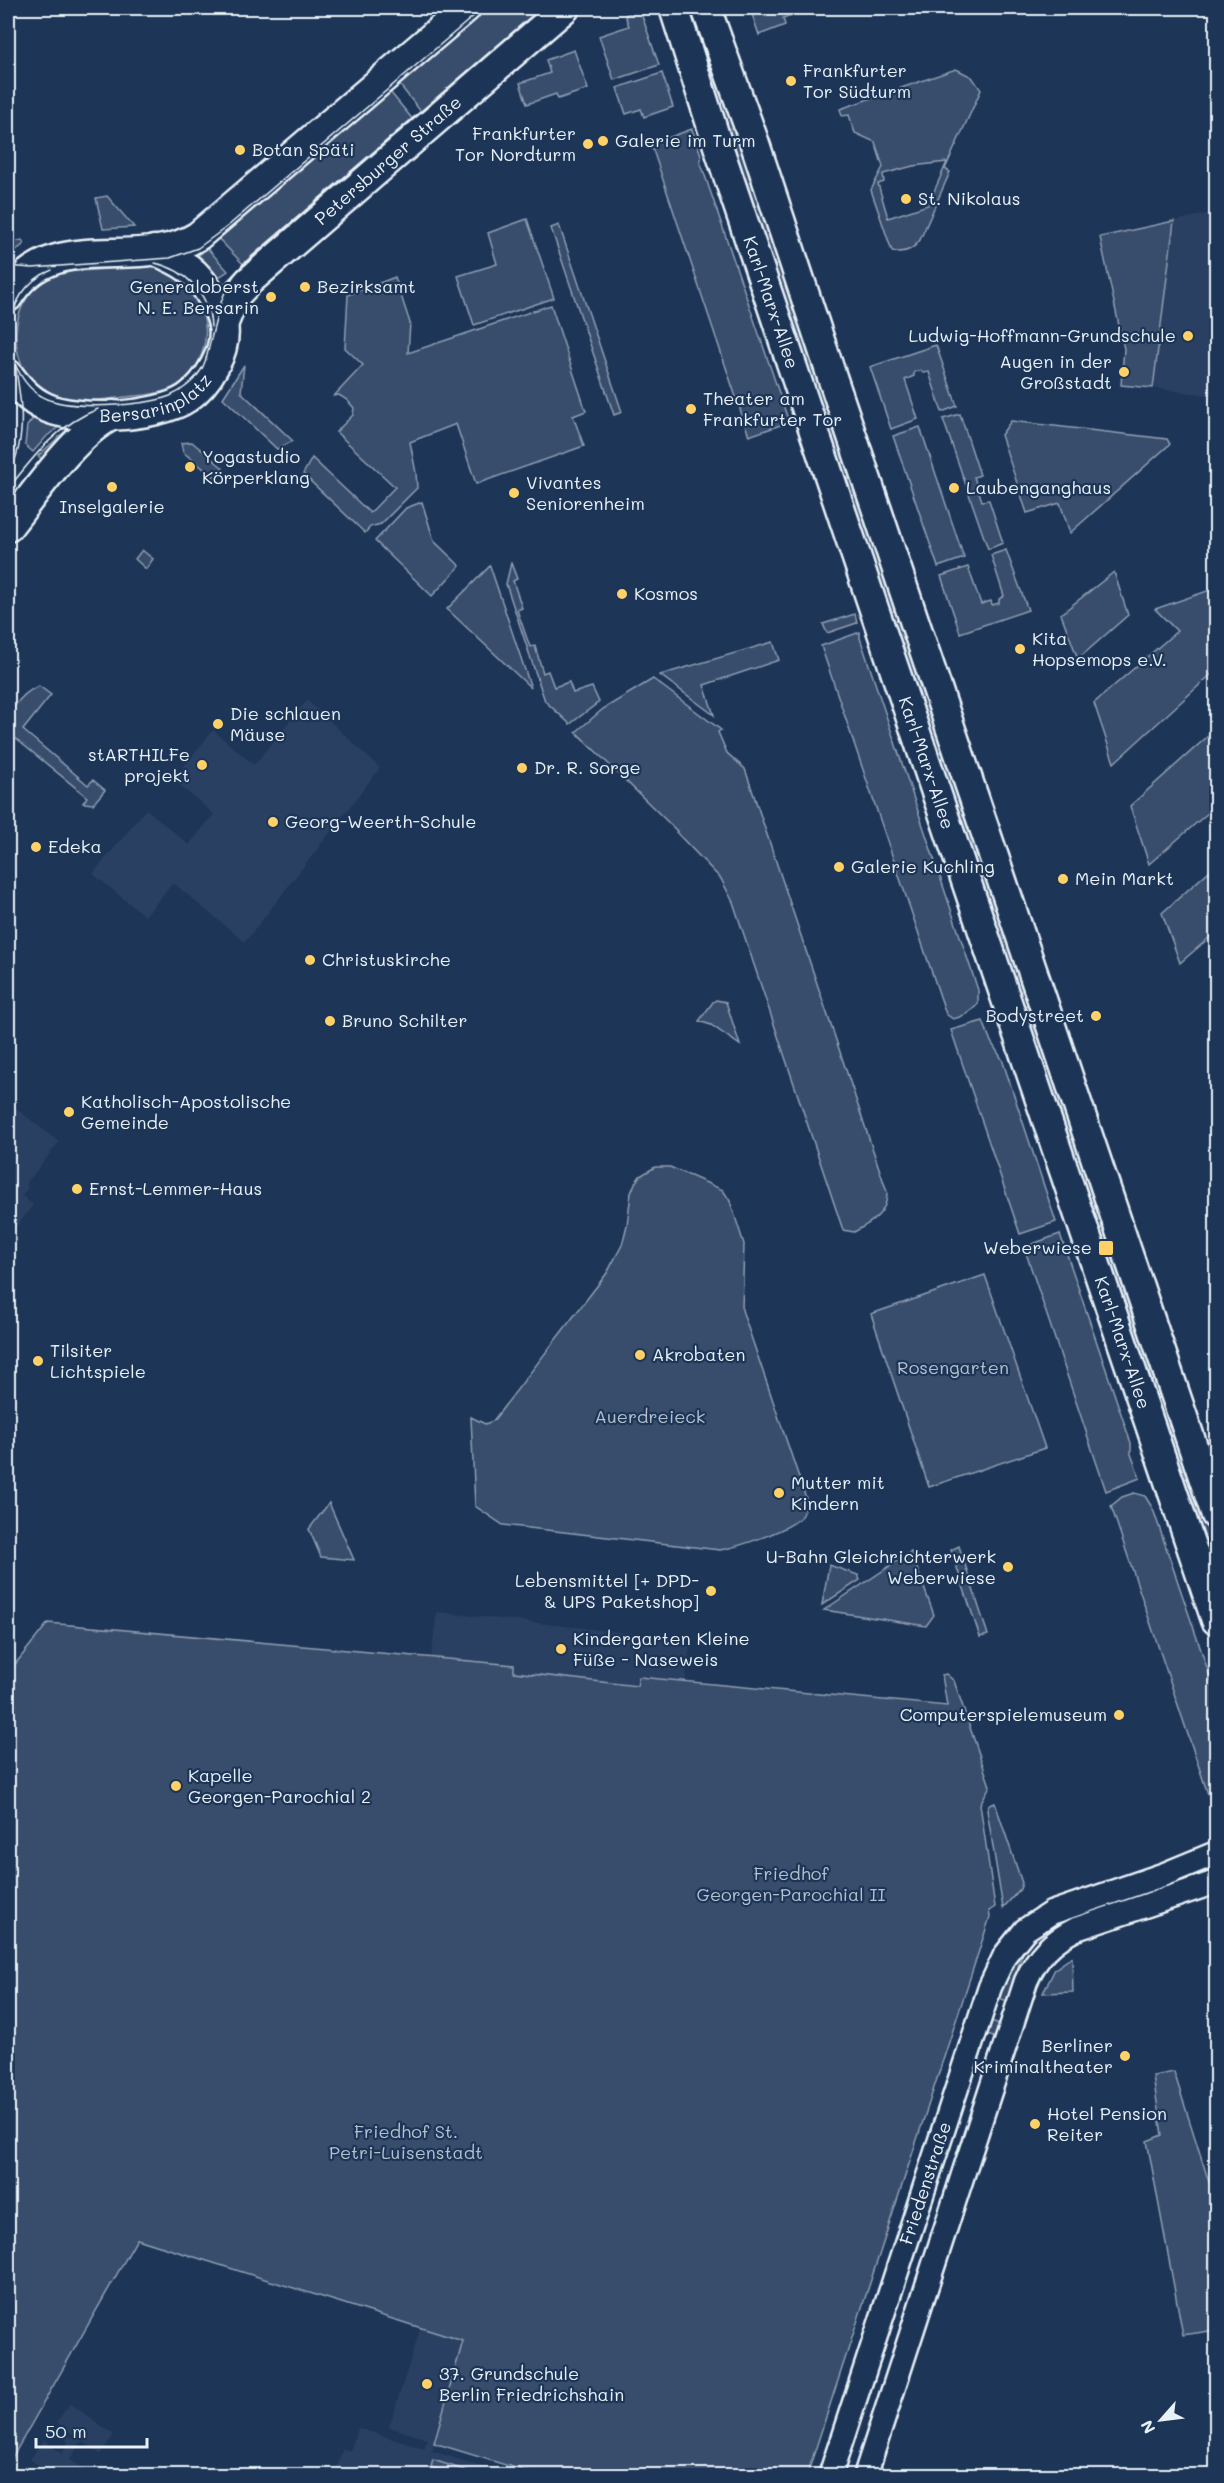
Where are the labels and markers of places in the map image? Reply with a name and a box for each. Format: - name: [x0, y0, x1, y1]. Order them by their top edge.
- place label: Frankfurter Tor Südturm: [803, 58, 911, 103]
- marker: Frankfurter Tor Südturm: [784, 74, 798, 88]
- place label: Frankfurter Tor Nordturm: [455, 121, 576, 166]
- place label: Galerie im Turm: [615, 128, 756, 152]
- marker: Galerie im Turm: [596, 134, 610, 148]
- place label: Botan Späti: [252, 137, 355, 161]
- marker: Frankfurter Tor Nordturm: [581, 137, 595, 151]
- marker: Botan Späti: [233, 143, 247, 157]
- place label: St. Nikolaus: [918, 186, 1021, 210]
- marker: St. Nikolaus: [899, 192, 913, 206]
- place label: Generaloberst N. E. Bersarin: [130, 274, 259, 319]
- place label: Bezirksamt: [317, 274, 416, 298]
- marker: Bezirksamt: [298, 280, 312, 294]
- marker: Generaloberst N. E. Bersarin: [264, 290, 278, 304]
- place label: Ludwig-Hoffmann-Grundschule: [909, 323, 1176, 347]
- marker: Ludwig-Hoffmann-Grundschule: [1181, 329, 1195, 343]
- place label: Augen in der Großstadt: [1000, 349, 1112, 394]
- marker: Augen in der Großstadt: [1117, 365, 1131, 379]
- place label: Theater am Frankfurter Tor: [703, 386, 842, 431]
- marker: Theater am Frankfurter Tor: [684, 402, 698, 416]
- place label: Yogastudio Körperklang: [202, 444, 310, 489]
- marker: Yogastudio Körperklang: [183, 460, 197, 474]
- place label: Vivantes Seniorenheim: [526, 470, 645, 515]
- place label: Laubenganghaus: [966, 475, 1111, 499]
- marker: Inselgalerie: [105, 480, 119, 494]
- marker: Laubenganghaus: [947, 481, 961, 495]
- marker: Vivantes Seniorenheim: [507, 486, 521, 500]
- place label: Inselgalerie: [59, 494, 165, 518]
- place label: Kosmos: [634, 581, 698, 605]
- marker: Kosmos: [615, 587, 629, 601]
- place label: Kita Hopsemops e.V.: [1032, 626, 1167, 671]
- marker: Kita Hopsemops e.V.: [1013, 642, 1027, 656]
- place label: Die schlauen Mäuse: [230, 701, 341, 746]
- marker: Die schlauen Mäuse: [211, 717, 225, 731]
- place label: stARTHILFe projekt: [88, 742, 190, 787]
- place label: Dr. R. Sorge: [534, 755, 641, 779]
- marker: stARTHILFe projekt: [195, 758, 209, 772]
- marker: Dr. R. Sorge: [515, 761, 529, 775]
- place label: Georg-Weerth-Schule: [285, 809, 476, 833]
- marker: Georg-Weerth-Schule: [266, 815, 280, 829]
- place label: Edeka: [48, 834, 102, 858]
- marker: Edeka: [29, 840, 43, 854]
- place label: Galerie Kuchling: [851, 854, 995, 878]
- marker: Galerie Kuchling: [832, 860, 846, 874]
- place label: Mein Markt: [1075, 866, 1174, 890]
- marker: Mein Markt: [1056, 872, 1070, 886]
- place label: Christuskirche: [322, 947, 451, 971]
- marker: Christuskirche: [303, 953, 317, 967]
- place label: Bodystreet: [985, 1003, 1084, 1027]
- place label: Bruno Schilter: [342, 1008, 467, 1032]
- marker: Bodystreet: [1089, 1009, 1103, 1023]
- marker: Bruno Schilter: [323, 1014, 337, 1028]
- place label: Katholisch-Apostolische Gemeinde: [81, 1089, 291, 1134]
- marker: Katholisch-Apostolische Gemeinde: [62, 1105, 76, 1119]
- place label: Ernst-Lemmer-Haus: [89, 1176, 262, 1200]
- marker: Ernst-Lemmer-Haus: [70, 1182, 84, 1196]
- place label: Weberwiese: [983, 1235, 1092, 1259]
- marker: Weberwiese: [1097, 1239, 1115, 1257]
- place label: Tilsiter Lichtspiele: [50, 1338, 146, 1383]
- place label: Akrobaten: [652, 1342, 745, 1366]
- marker: Akrobaten: [633, 1348, 647, 1362]
- marker: Tilsiter Lichtspiele: [31, 1354, 45, 1368]
- place label: Mutter mit Kindern: [791, 1470, 885, 1515]
- marker: Mutter mit Kindern: [772, 1486, 786, 1500]
- place label: U-Bahn Gleichrichterwerk Weberwiese: [766, 1544, 996, 1589]
- marker: U-Bahn Gleichrichterwerk Weberwiese: [1001, 1560, 1015, 1574]
- place label: Lebensmittel [+ DPD- & UPS Paketshop]: [515, 1568, 699, 1613]
- marker: Lebensmittel [+ DPD- & UPS Paketshop]: [704, 1584, 718, 1598]
- place label: Kindergarten Kleine Füße - Naseweis: [573, 1626, 750, 1671]
- marker: Kindergarten Kleine Füße - Naseweis: [554, 1642, 568, 1656]
- place label: Computerspielemuseum: [900, 1702, 1107, 1726]
- marker: Computerspielemuseum: [1112, 1708, 1126, 1722]
- place label: Kapelle Georgen-Parochial 2: [188, 1763, 371, 1808]
- marker: Kapelle Georgen-Parochial 2: [169, 1779, 183, 1793]
- place label: Berliner Kriminaltheater: [973, 2033, 1113, 2078]
- marker: Berliner Kriminaltheater: [1118, 2049, 1132, 2063]
- place label: Hotel Pension Reiter: [1047, 2101, 1167, 2146]
- marker: Hotel Pension Reiter: [1028, 2117, 1042, 2131]
- place label: 37. Grundschule Berlin Friedrichshain: [439, 2361, 624, 2406]
- marker: 37. Grundschule Berlin Friedrichshain: [420, 2377, 434, 2391]

